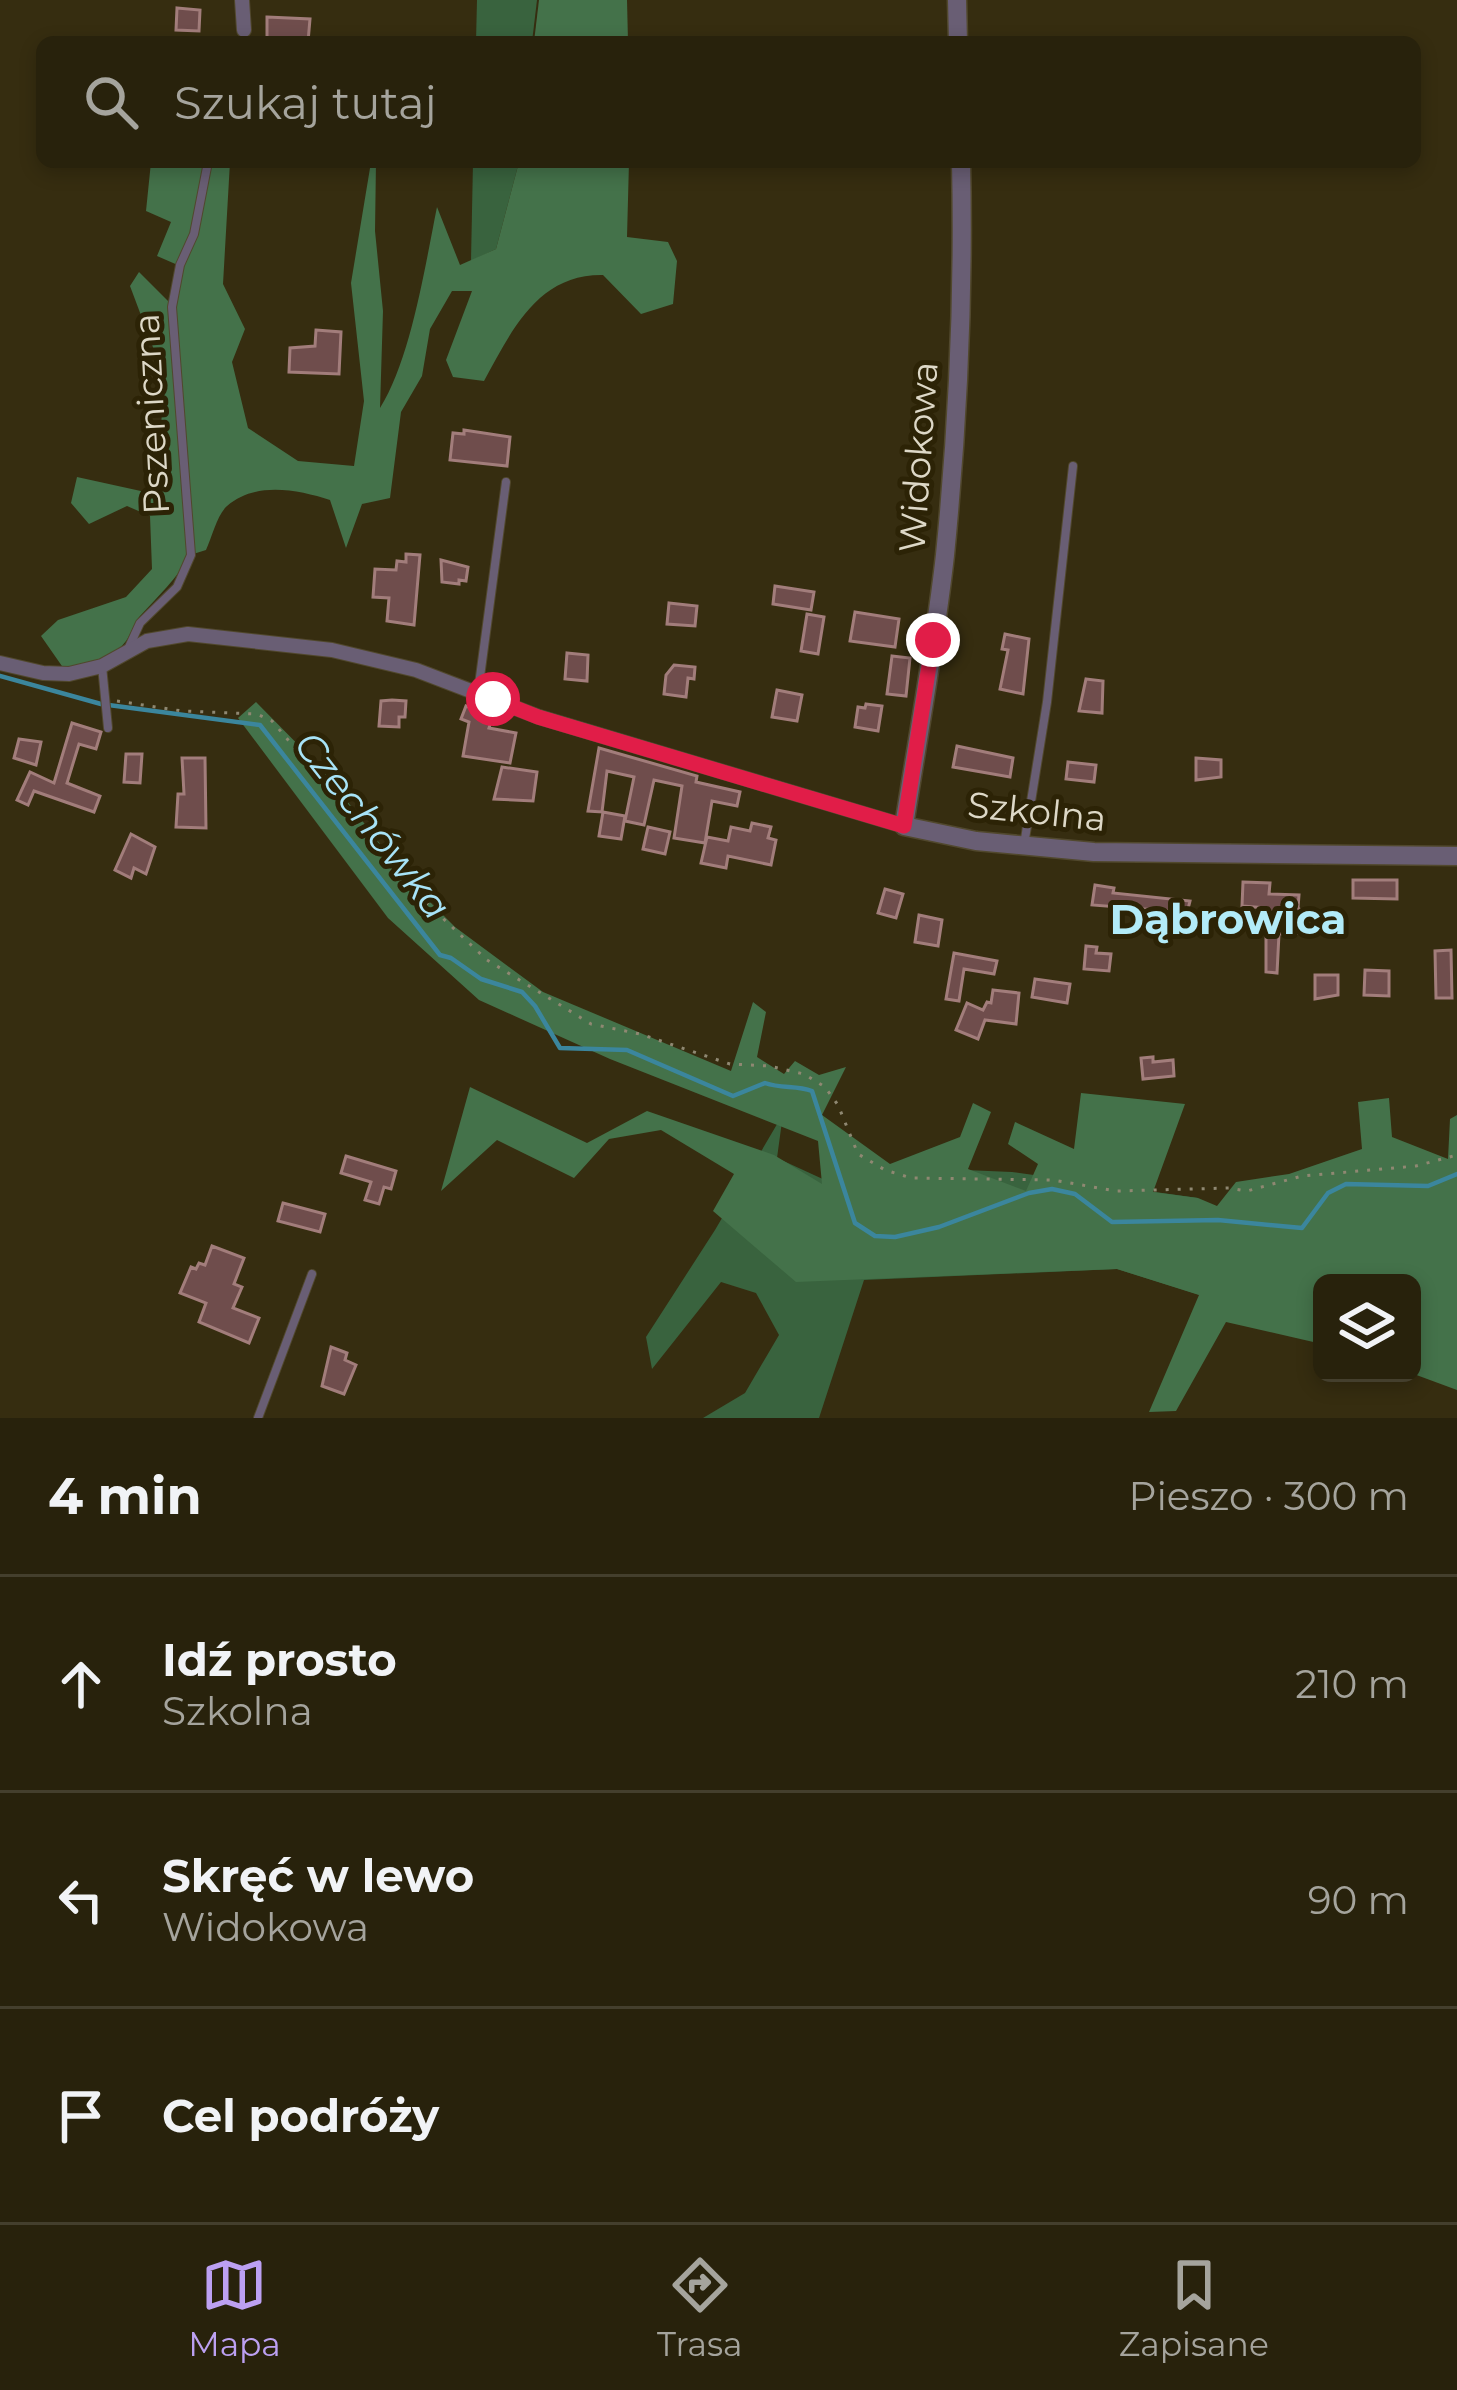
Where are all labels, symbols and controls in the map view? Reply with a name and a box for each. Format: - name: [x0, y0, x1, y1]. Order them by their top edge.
- search box: [36, 36, 1421, 168]
- icon: search: [78, 69, 144, 135]
- text: Szukaj tutaj: [174, 75, 437, 130]
- street label: Pszeniczna: [124, 312, 178, 516]
- street label: Widokowa: [889, 360, 947, 554]
- route end: [906, 613, 960, 667]
- route start: [466, 672, 520, 726]
- water label: Czechówka: [285, 721, 461, 929]
- street label: Szkolna: [966, 782, 1108, 840]
- district label: Dąbrowica: [1110, 893, 1346, 945]
- map controls: [1313, 1274, 1421, 1382]
- button: layers: [1313, 1274, 1421, 1382]
- text: 4 min: [48, 1465, 202, 1527]
- text: Pieszo · 300 m: [1128, 1472, 1409, 1520]
- text: Idź prosto: [162, 1632, 397, 1687]
- icon: ahead: [48, 1651, 114, 1717]
- text: 210 m: [1295, 1660, 1409, 1708]
- text: Szkolna: [162, 1687, 313, 1735]
- text: Skręć w lewo: [162, 1848, 474, 1903]
- icon: left: [48, 1867, 114, 1933]
- text: 90 m: [1308, 1876, 1409, 1924]
- text: Widokowa: [162, 1903, 369, 1951]
- icon: arrive: [48, 2083, 114, 2149]
- text: Cel podróży: [162, 2088, 439, 2143]
- tab: Mapa: [188, 2252, 281, 2364]
- tab: Trasa: [657, 2252, 743, 2364]
- tab: Zapisane: [1119, 2252, 1269, 2364]

